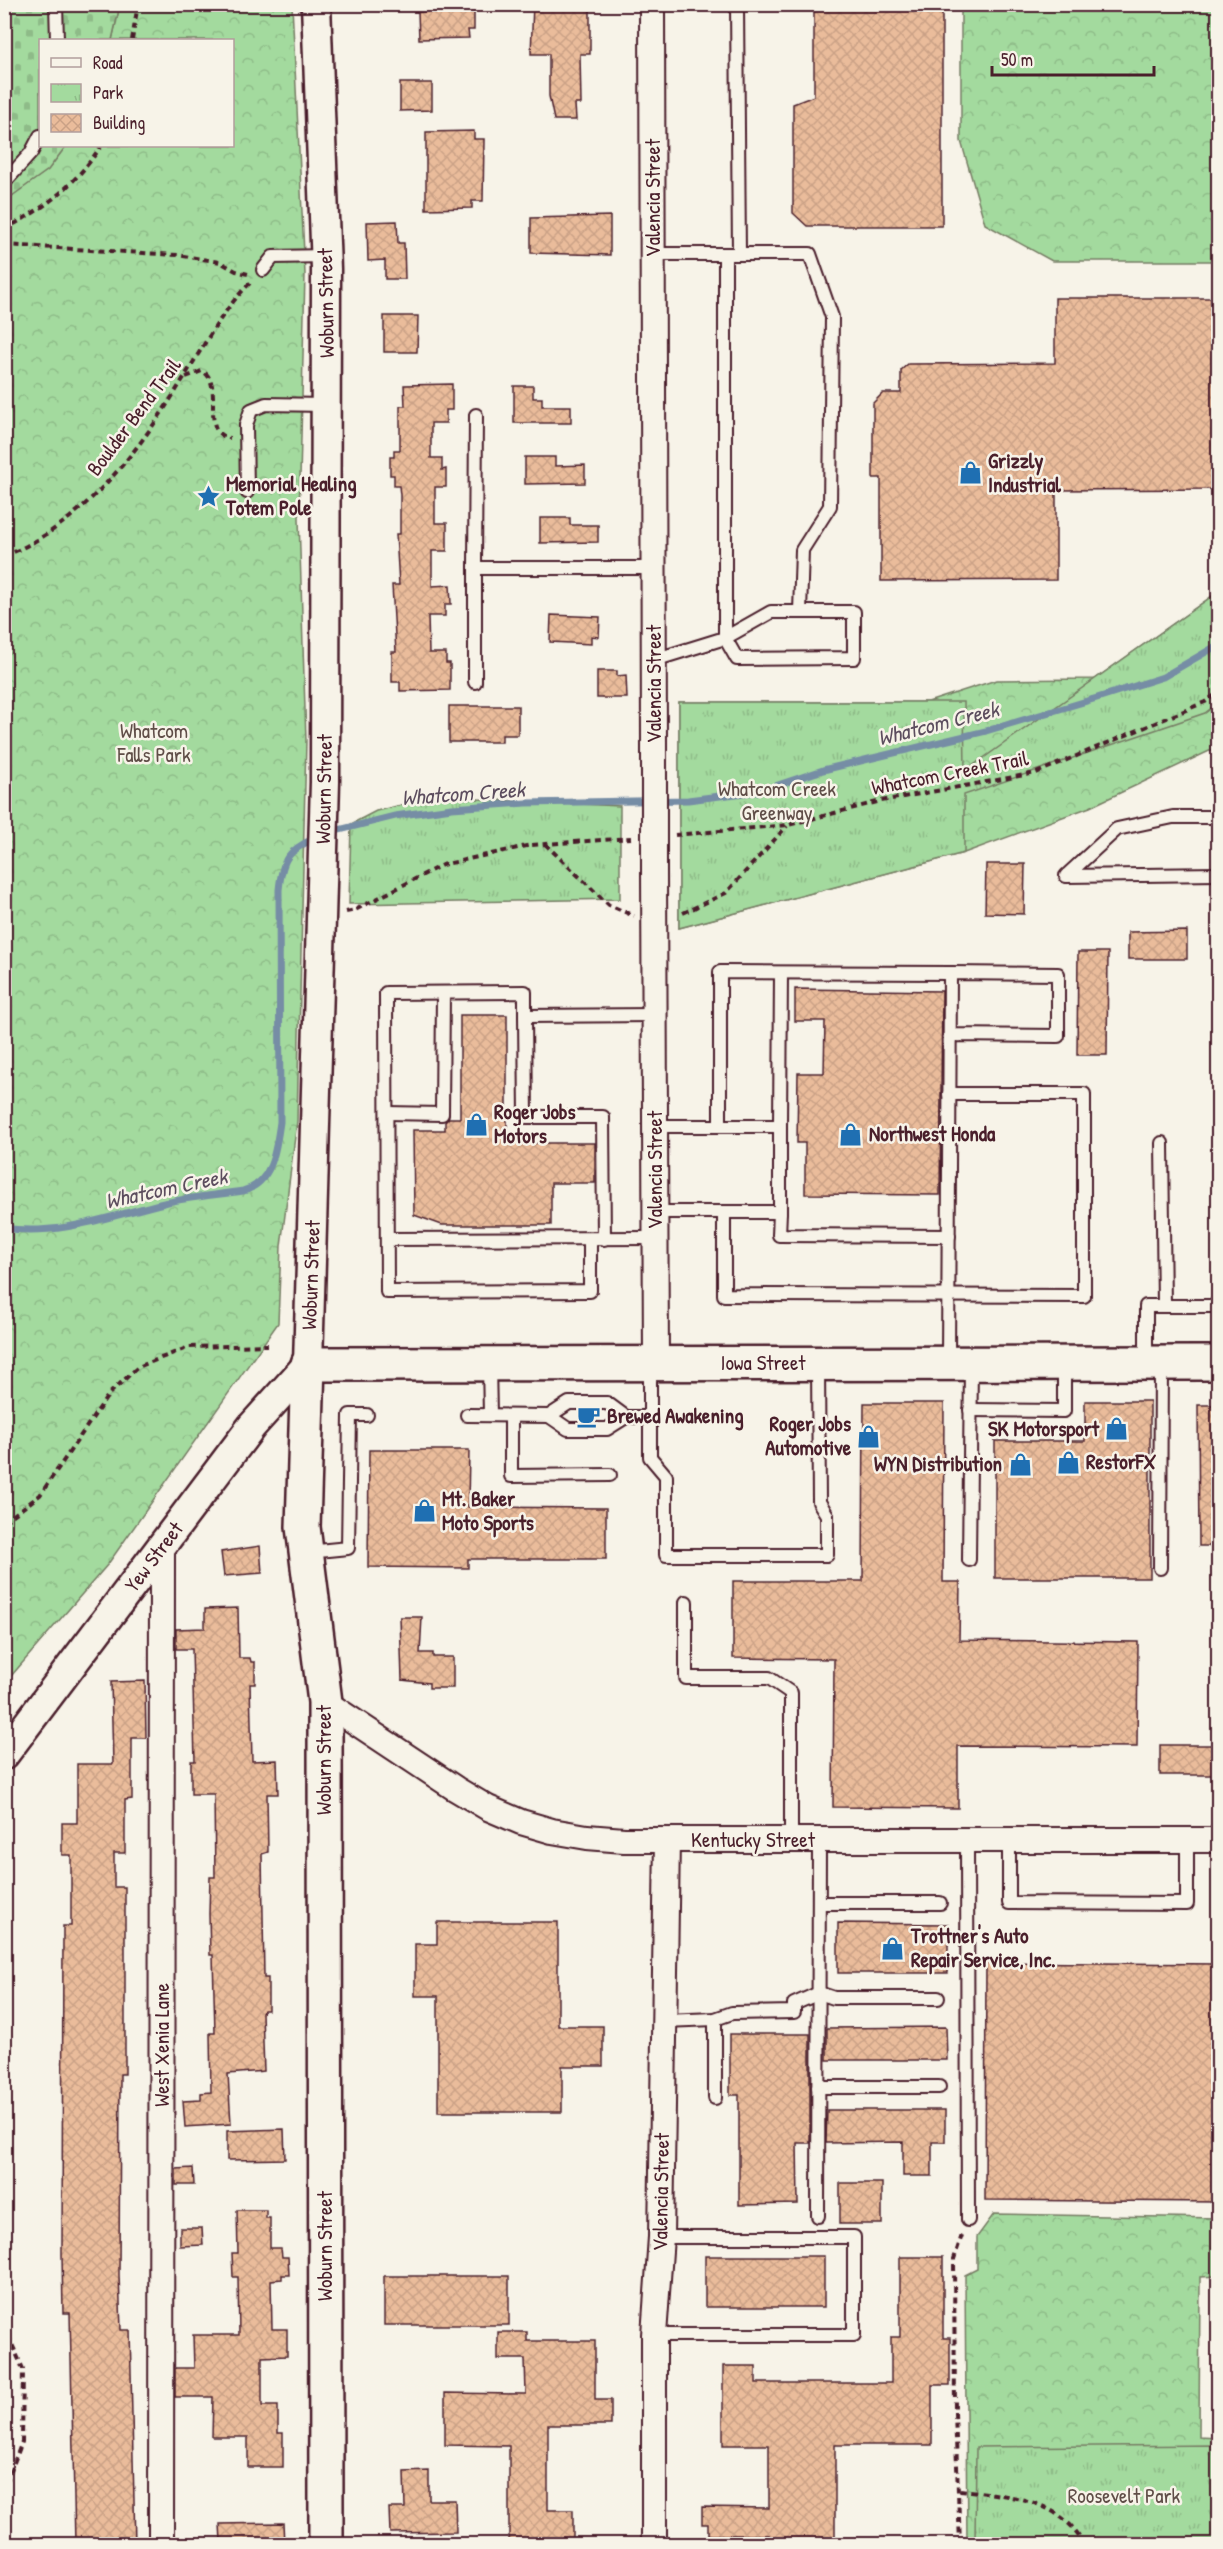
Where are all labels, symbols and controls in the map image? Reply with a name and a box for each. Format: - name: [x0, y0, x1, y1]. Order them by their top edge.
- legend: [39, 39, 234, 147]
- scale bar: [992, 39, 1154, 77]
- text: 50 m: [1001, 47, 1033, 72]
- text: Road: [93, 50, 123, 75]
- text: Park: [93, 80, 124, 105]
- text: Building: [93, 110, 145, 135]
- street label: Valencia Street: [638, 138, 667, 257]
- street label: Woburn Street: [310, 247, 341, 358]
- street label: Boulder Bend Trail: [80, 352, 188, 482]
- place label: Grizzly Industrial: [988, 446, 1061, 499]
- shop icon: Grizzly Industrial: [957, 460, 983, 486]
- place label: Memorial Healing Totem Pole: [225, 469, 357, 522]
- place icon: Memorial Healing Totem Pole: [195, 483, 221, 509]
- street label: Valencia Street: [639, 624, 668, 743]
- water label: Whatcom Creek: [874, 693, 1003, 753]
- park label: Whatcom Falls Park: [116, 716, 191, 769]
- street label: Woburn Street: [308, 733, 339, 844]
- street label: Whatcom Creek Trail: [869, 743, 1031, 802]
- water label: Whatcom Creek: [400, 774, 528, 812]
- park label: Whatcom Creek Greenway: [718, 774, 836, 827]
- place label: Roger Jobs Motors: [494, 1097, 576, 1150]
- street label: Valencia Street: [640, 1110, 669, 1229]
- shop icon: Roger Jobs Motors: [463, 1111, 489, 1137]
- place label: Northwest Honda: [869, 1119, 996, 1148]
- shop icon: Northwest Honda: [838, 1121, 864, 1147]
- water label: Whatcom Creek: [102, 1160, 231, 1216]
- street label: Woburn Street: [294, 1219, 327, 1330]
- street label: Iowa Street: [720, 1348, 806, 1377]
- place label: Brewed Awakening: [607, 1401, 744, 1431]
- cafe icon: Brewed Awakening: [576, 1403, 602, 1429]
- place label: Roger Jobs Automotive: [765, 1409, 852, 1462]
- place label: SK Motorsport: [988, 1414, 1100, 1444]
- shop icon: SK Motorsport: [1104, 1416, 1130, 1442]
- shop icon: Roger Jobs Automotive: [856, 1423, 882, 1449]
- place label: RestorFX: [1086, 1447, 1157, 1476]
- place label: WYN Distribution: [874, 1449, 1002, 1478]
- shop icon: RestorFX: [1055, 1449, 1081, 1475]
- shop icon: WYN Distribution: [1007, 1451, 1033, 1477]
- place label: Mt. Baker Moto Sports: [442, 1484, 534, 1538]
- shop icon: Mt. Baker Moto Sports: [411, 1498, 437, 1524]
- street label: Yew Street: [118, 1515, 190, 1598]
- street label: Woburn Street: [309, 1704, 338, 1815]
- street label: Kentucky Street: [691, 1825, 816, 1854]
- place label: Trottner's Auto Repair Service, Inc.: [910, 1921, 1056, 1975]
- shop icon: Trottner's Auto Repair Service, Inc.: [880, 1935, 906, 1961]
- street label: West Xenia Lane: [147, 1983, 176, 2107]
- street label: Valencia Street: [645, 2132, 676, 2251]
- street label: Woburn Street: [310, 2190, 339, 2301]
- park label: Roosevelt Park: [1068, 2481, 1180, 2510]

